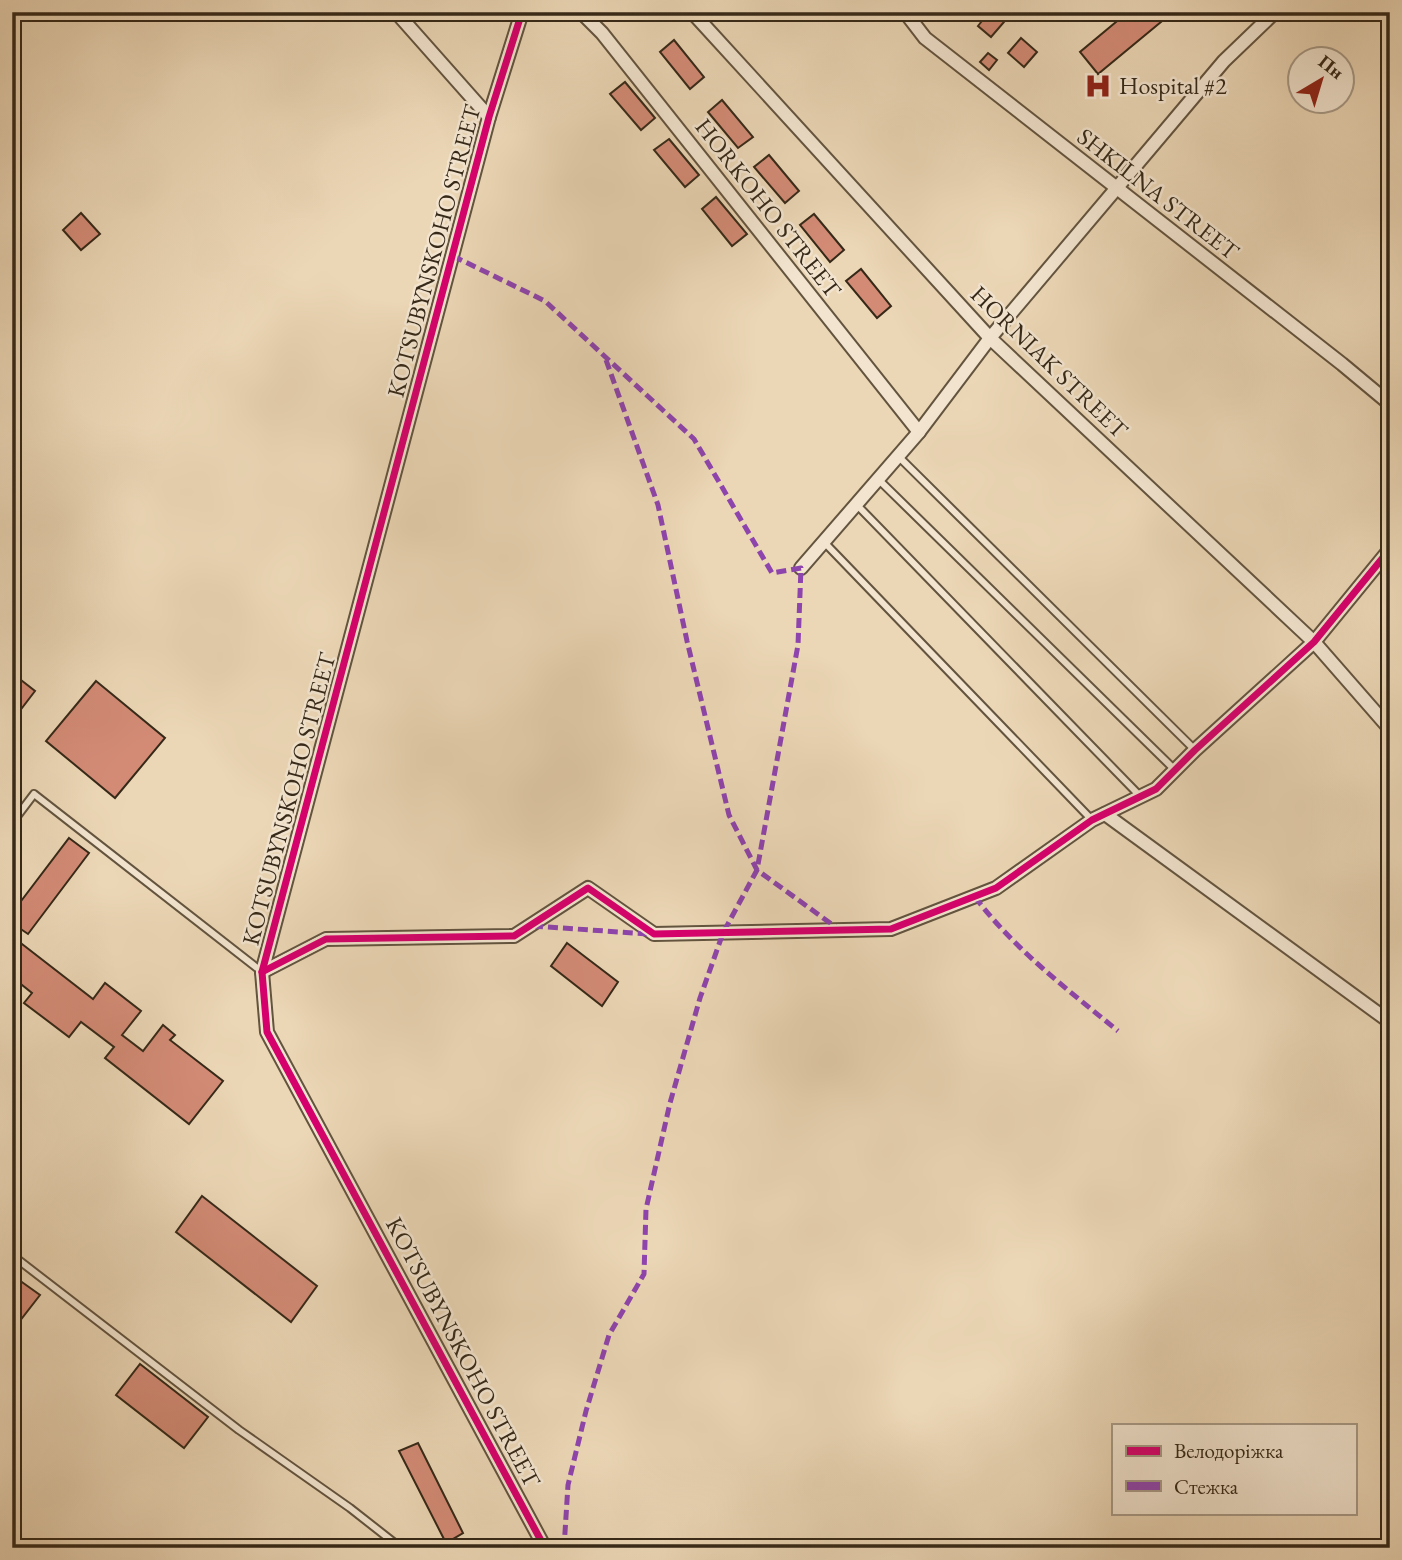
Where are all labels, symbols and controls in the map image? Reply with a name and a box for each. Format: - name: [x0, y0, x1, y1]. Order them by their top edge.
- north arrow: [1286, 46, 1356, 116]
- text: Пн: [1313, 49, 1349, 85]
- place label: Hospital #2: [1119, 70, 1227, 101]
- hospital icon: Hospital #2: [1083, 71, 1113, 101]
- street label: KOTSUBYNSKOHO STREET: [380, 100, 488, 400]
- street label: HORKOHO STREET: [689, 112, 849, 304]
- street label: SHKILNA STREET: [1071, 121, 1246, 267]
- street label: HORNIAK STREET: [964, 278, 1135, 445]
- street label: KOTSUBYNSKOHO STREET: [235, 648, 343, 948]
- street label: KOTSUBYNSKOHO STREET: [379, 1211, 548, 1493]
- legend: [1112, 1424, 1356, 1514]
- text: Велодоріжка: [1174, 1437, 1284, 1464]
- text: Стежка: [1174, 1473, 1239, 1500]

